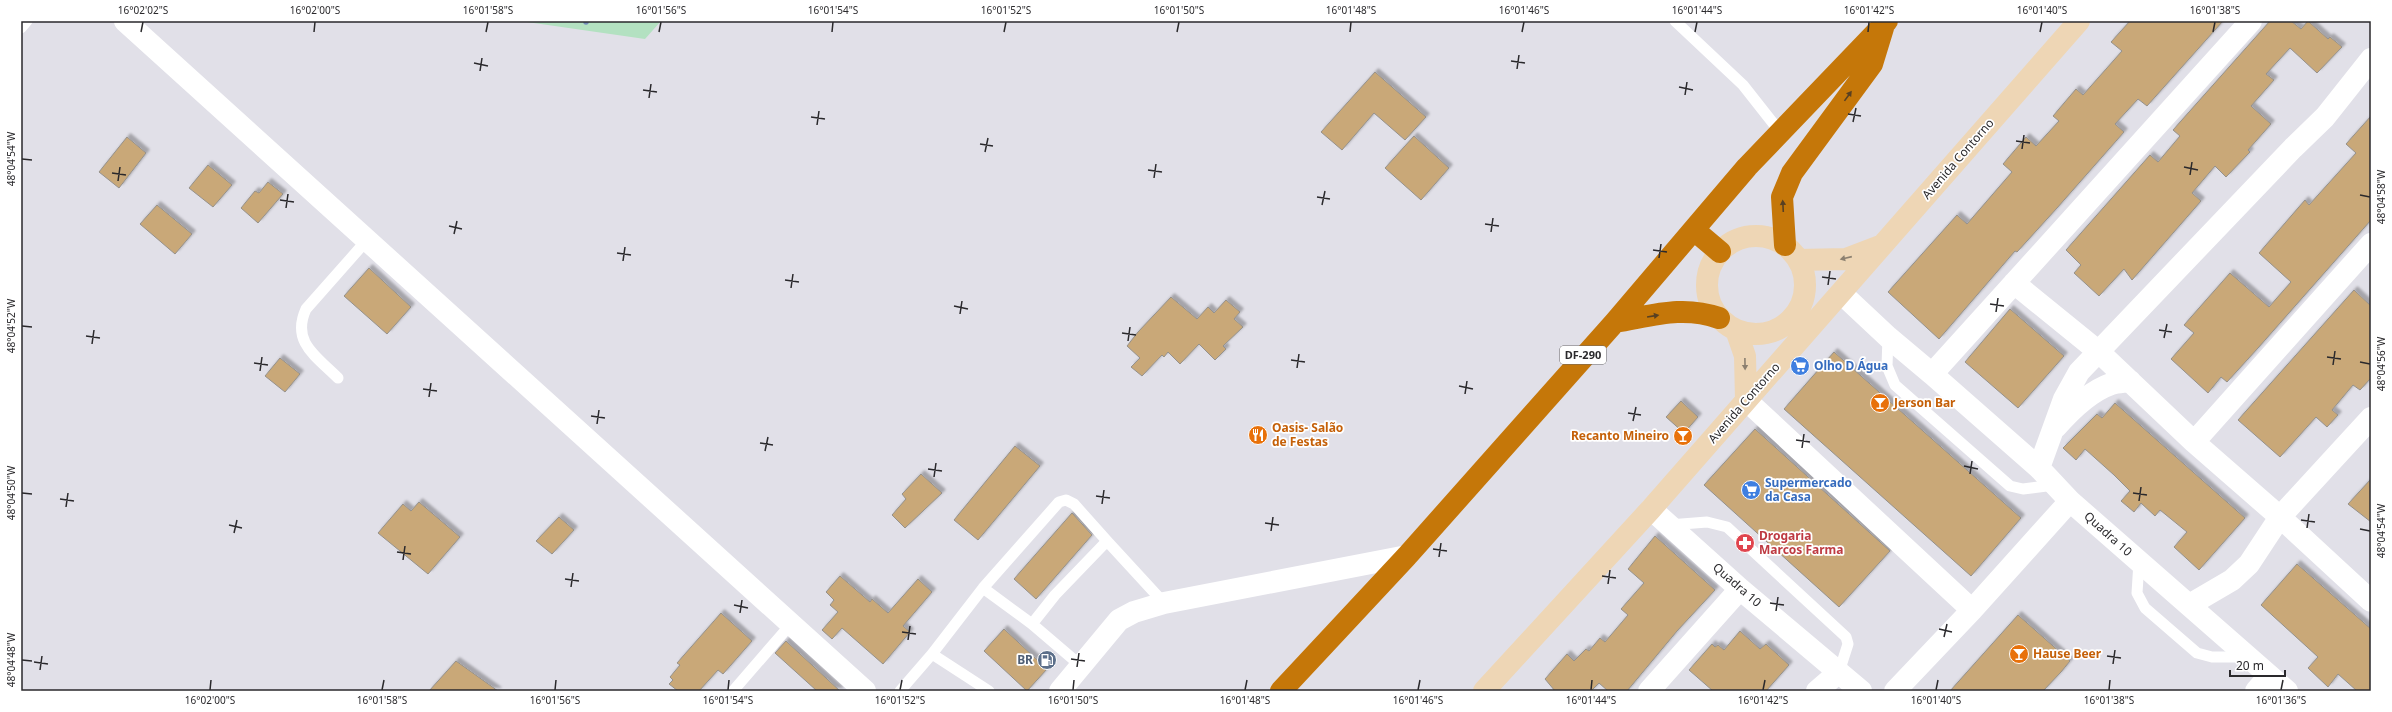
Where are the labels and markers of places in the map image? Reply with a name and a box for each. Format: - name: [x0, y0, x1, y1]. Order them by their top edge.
- supermarket icon: Olho D Água: [1789, 355, 1811, 377]
- place label: Olho D Água: [1814, 357, 1888, 374]
- bar icon: Jerson Bar: [1869, 392, 1891, 414]
- place label: Jerson Bar: [1893, 394, 1956, 411]
- place label: Oasis- Salão de Festas: [1272, 419, 1343, 450]
- restaurant icon: Oasis- Salão de Festas: [1247, 424, 1269, 446]
- bar icon: Recanto Mineiro: [1672, 425, 1694, 447]
- place label: Recanto Mineiro: [1571, 427, 1669, 444]
- place label: Supermercado da Casa: [1765, 474, 1852, 505]
- supermarket icon: Supermercado da Casa: [1740, 479, 1762, 501]
- place label: Drogaria Marcos Farma: [1759, 527, 1844, 558]
- pharmacy icon: Drogaria Marcos Farma: [1734, 532, 1756, 554]
- bar icon: Hause Beer: [2008, 643, 2030, 665]
- place label: Hause Beer: [2033, 645, 2102, 662]
- fuel station icon: BR: [1036, 649, 1058, 671]
- place label: BR: [1017, 651, 1033, 668]

